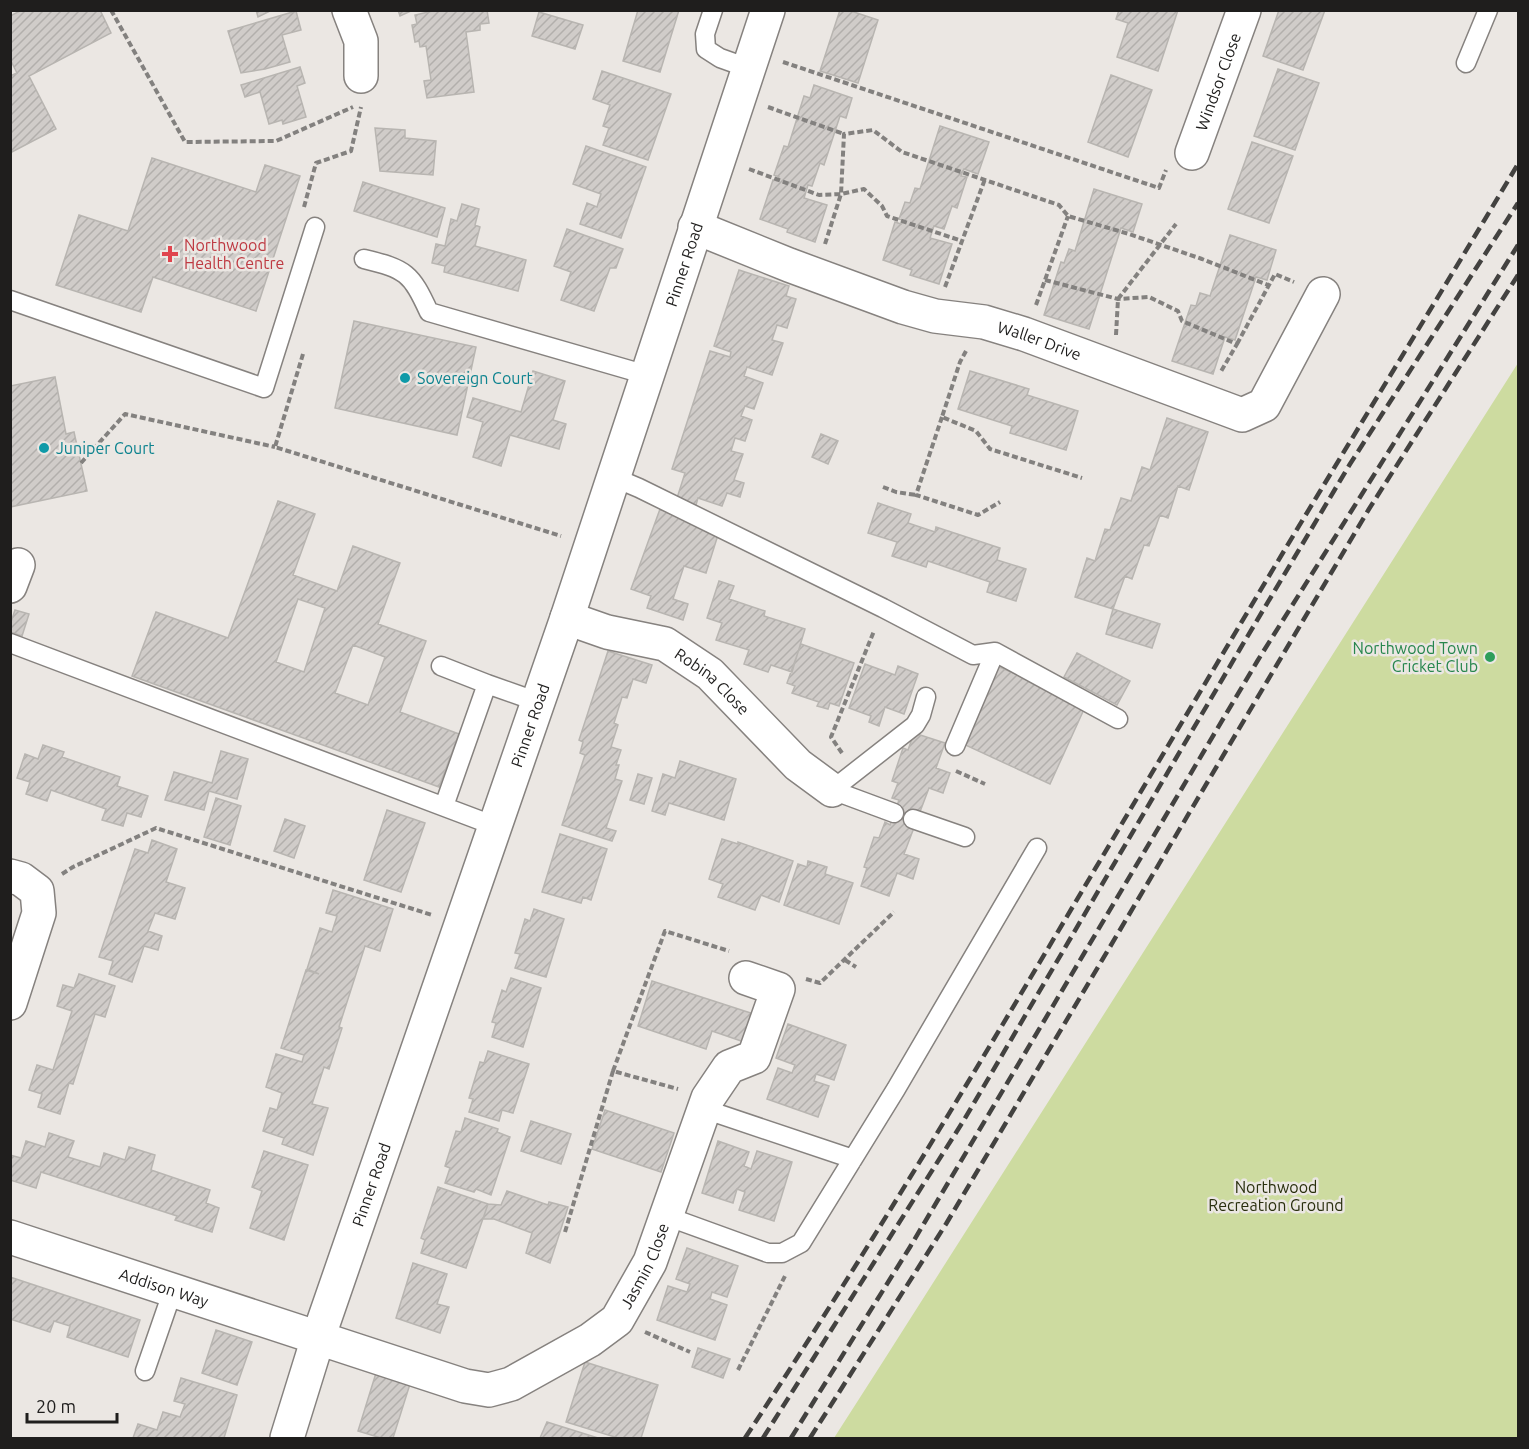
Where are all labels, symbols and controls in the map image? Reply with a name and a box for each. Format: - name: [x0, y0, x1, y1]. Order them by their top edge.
- street label: Windsor Close: [1192, 30, 1244, 133]
- street label: Pinner Road: [662, 220, 706, 309]
- place label: Northwood Health Centre: [184, 236, 284, 272]
- marker: Northwood Health Centre: [161, 245, 179, 263]
- street label: Waller Drive: [996, 318, 1084, 364]
- place label: Sovereign Court: [417, 369, 533, 387]
- marker: Sovereign Court: [398, 371, 412, 385]
- place label: Juniper Court: [56, 439, 155, 457]
- marker: Juniper Court: [37, 441, 51, 455]
- place label: Northwood Town Cricket Club: [1353, 639, 1478, 675]
- street label: Robina Close: [672, 644, 753, 718]
- marker: Northwood Town Cricket Club: [1483, 650, 1497, 664]
- street label: Pinner Road: [507, 681, 553, 769]
- street label: Pinner Road: [348, 1140, 394, 1229]
- park label: Northwood Recreation Ground: [1208, 1178, 1344, 1214]
- street label: Jasmin Close: [616, 1221, 672, 1312]
- street label: Addison Way: [117, 1264, 211, 1310]
- scale bar: [27, 1386, 117, 1424]
- text: 20 m: [36, 1396, 76, 1416]

